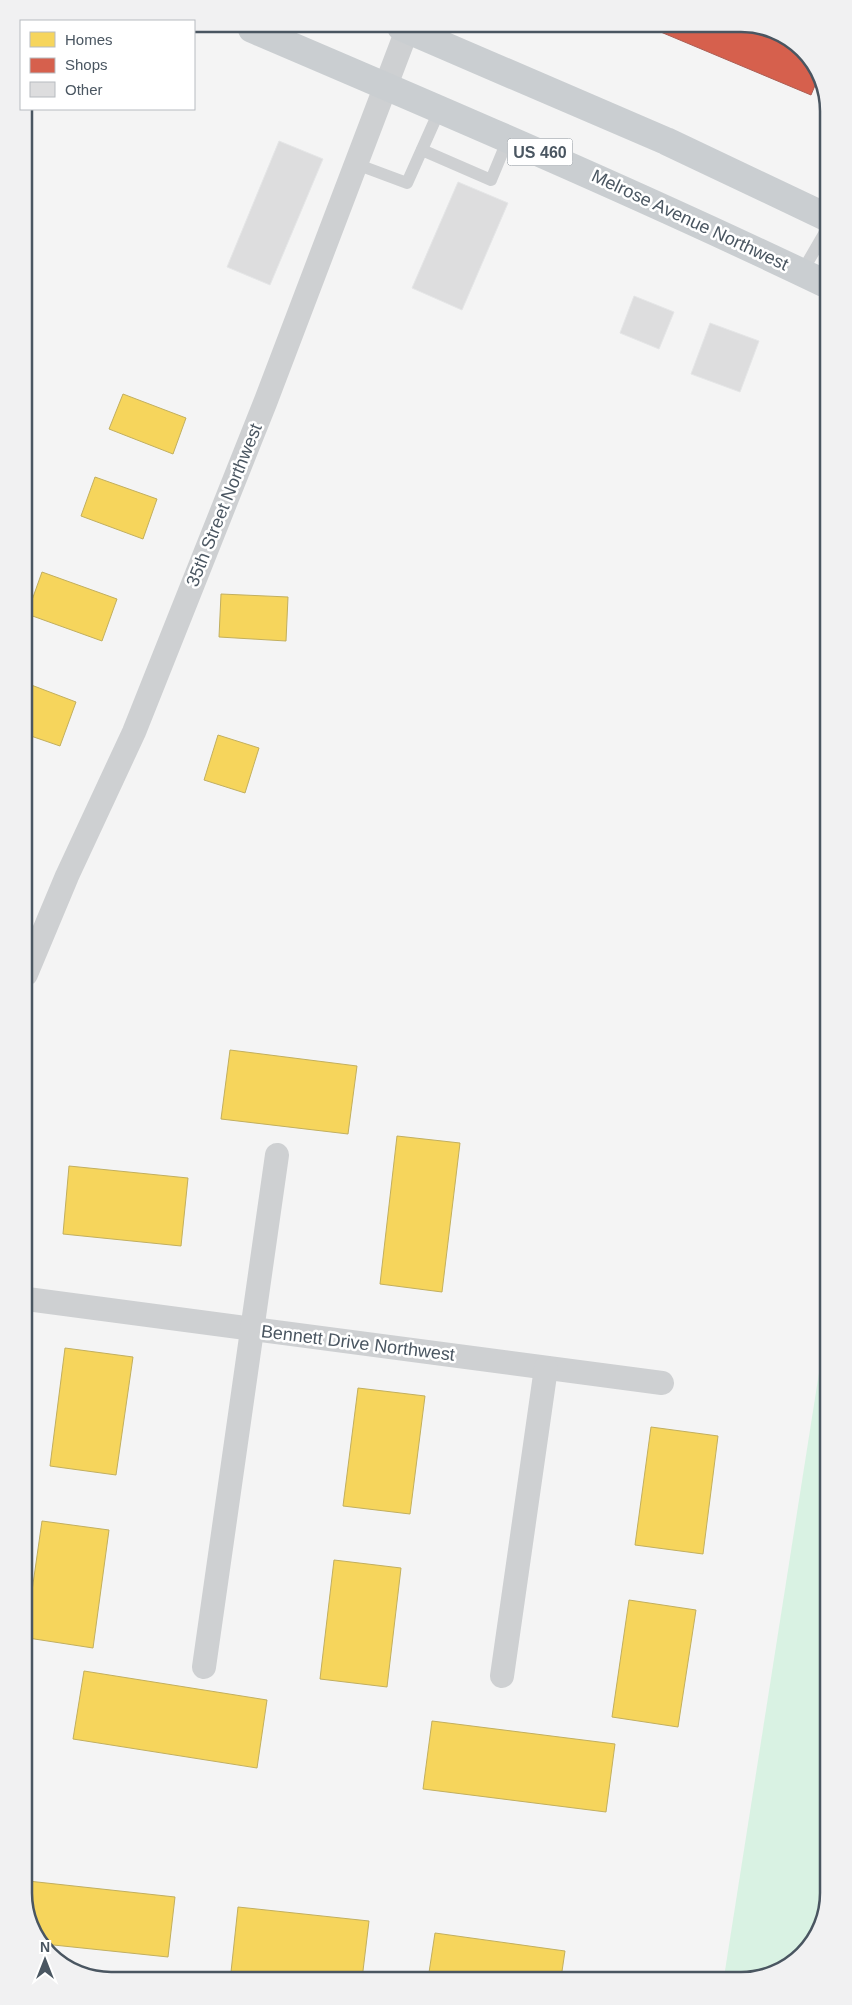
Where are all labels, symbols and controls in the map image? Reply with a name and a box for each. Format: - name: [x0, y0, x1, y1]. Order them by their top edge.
- legend: [20, 20, 195, 110]
- text: Homes: [65, 31, 113, 48]
- text: Shops: [65, 56, 108, 73]
- text: Other: [65, 81, 103, 98]
- road number: US 460: [508, 138, 572, 166]
- street label: Melrose Avenue Northwest: [588, 166, 792, 274]
- street label: 35th Street Northwest: [182, 421, 266, 589]
- street label: Bennett Drive Northwest: [260, 1321, 456, 1365]
- north arrow: [20, 1935, 70, 1985]
- text: N: [40, 1939, 50, 1955]

